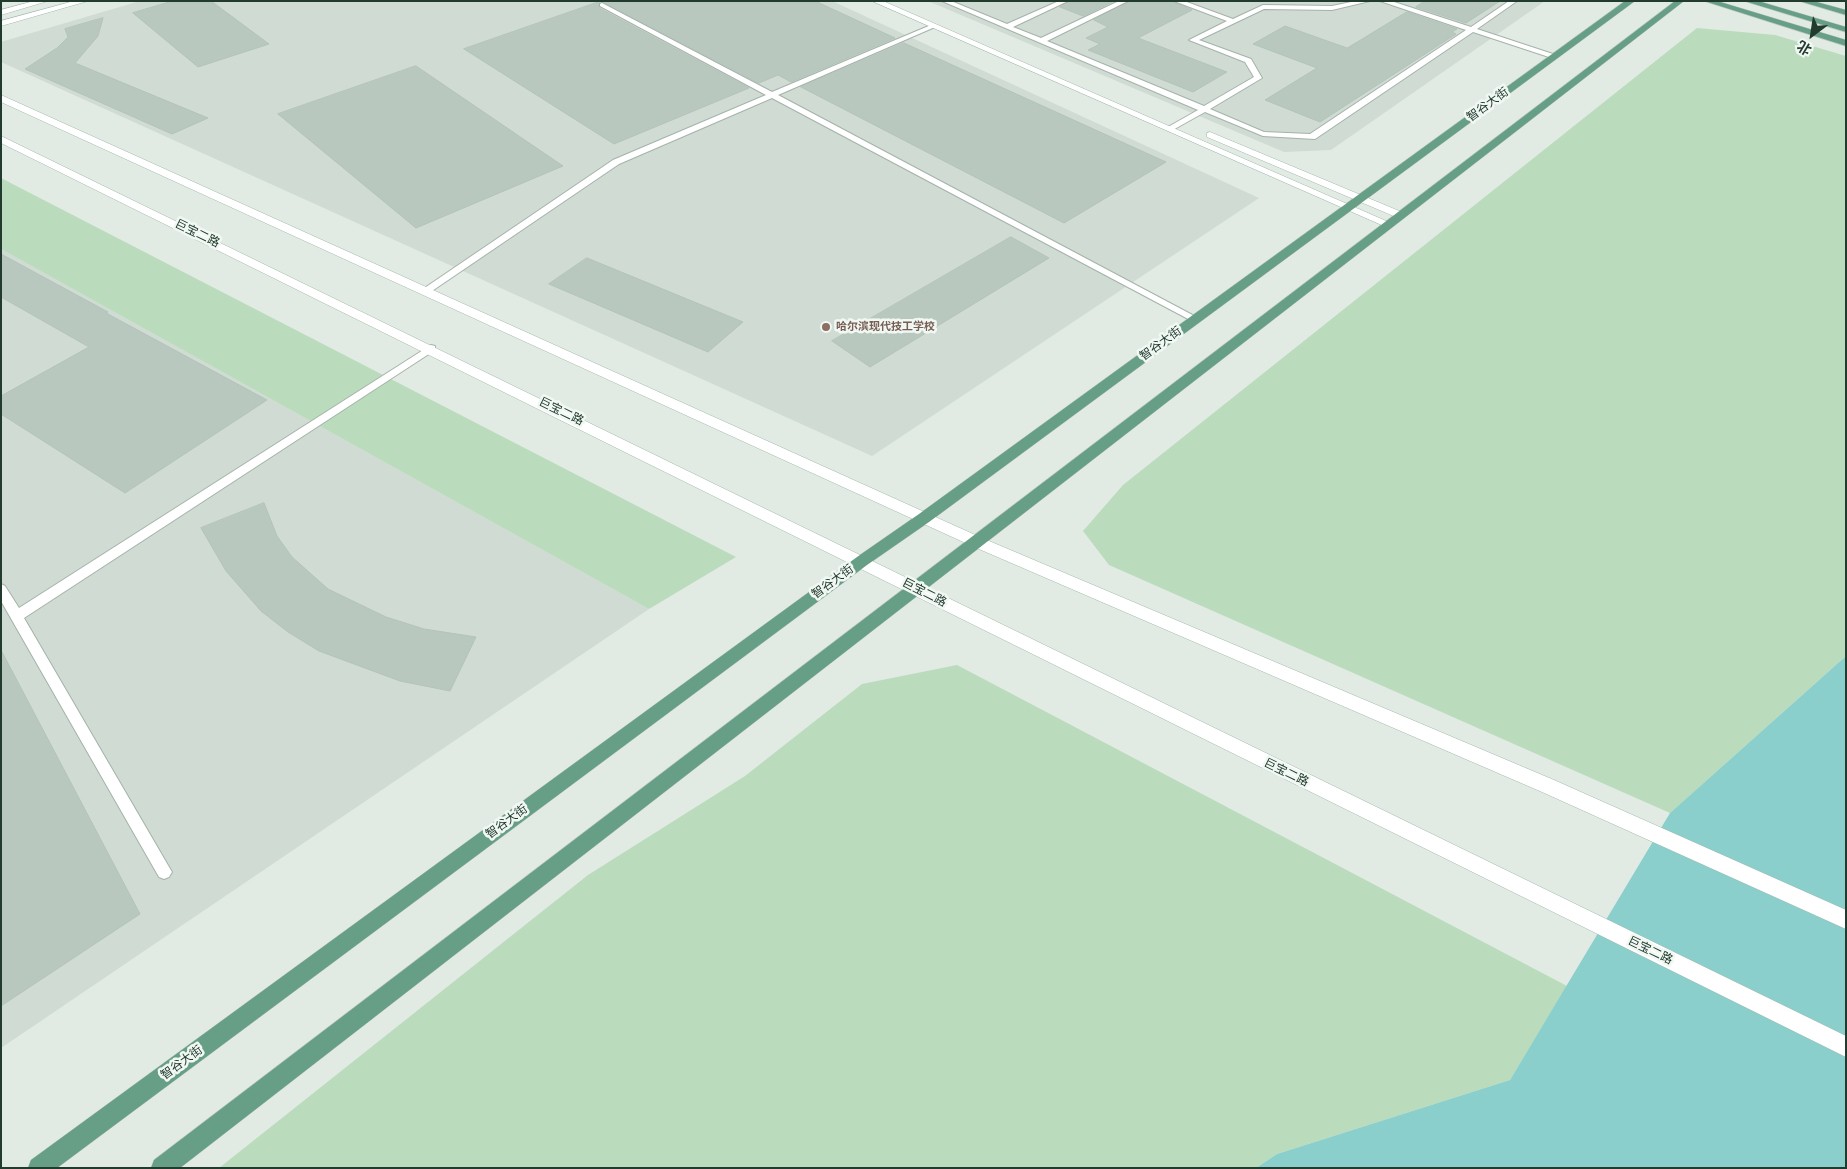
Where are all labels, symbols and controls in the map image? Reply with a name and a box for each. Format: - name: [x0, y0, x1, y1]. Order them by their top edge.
- north arrow: [1787, 10, 1837, 60]
- text: 北: [1794, 37, 1815, 59]
- street label: 智谷大街: [1464, 85, 1512, 125]
- street label: 巨宝二路: [172, 217, 222, 251]
- place label: 哈尔滨现代技工学校: [836, 320, 935, 334]
- marker: 哈尔滨现代技工学校: [820, 321, 832, 333]
- street label: 智谷大街: [1137, 324, 1185, 364]
- street label: 巨宝二路: [536, 395, 586, 429]
- street label: 智谷大街: [809, 562, 857, 602]
- street label: 巨宝二路: [899, 576, 949, 610]
- street label: 巨宝二路: [1261, 756, 1311, 790]
- street label: 智谷大街: [483, 802, 531, 842]
- street label: 巨宝二路: [1625, 934, 1675, 968]
- street label: 智谷大街: [158, 1043, 206, 1083]

